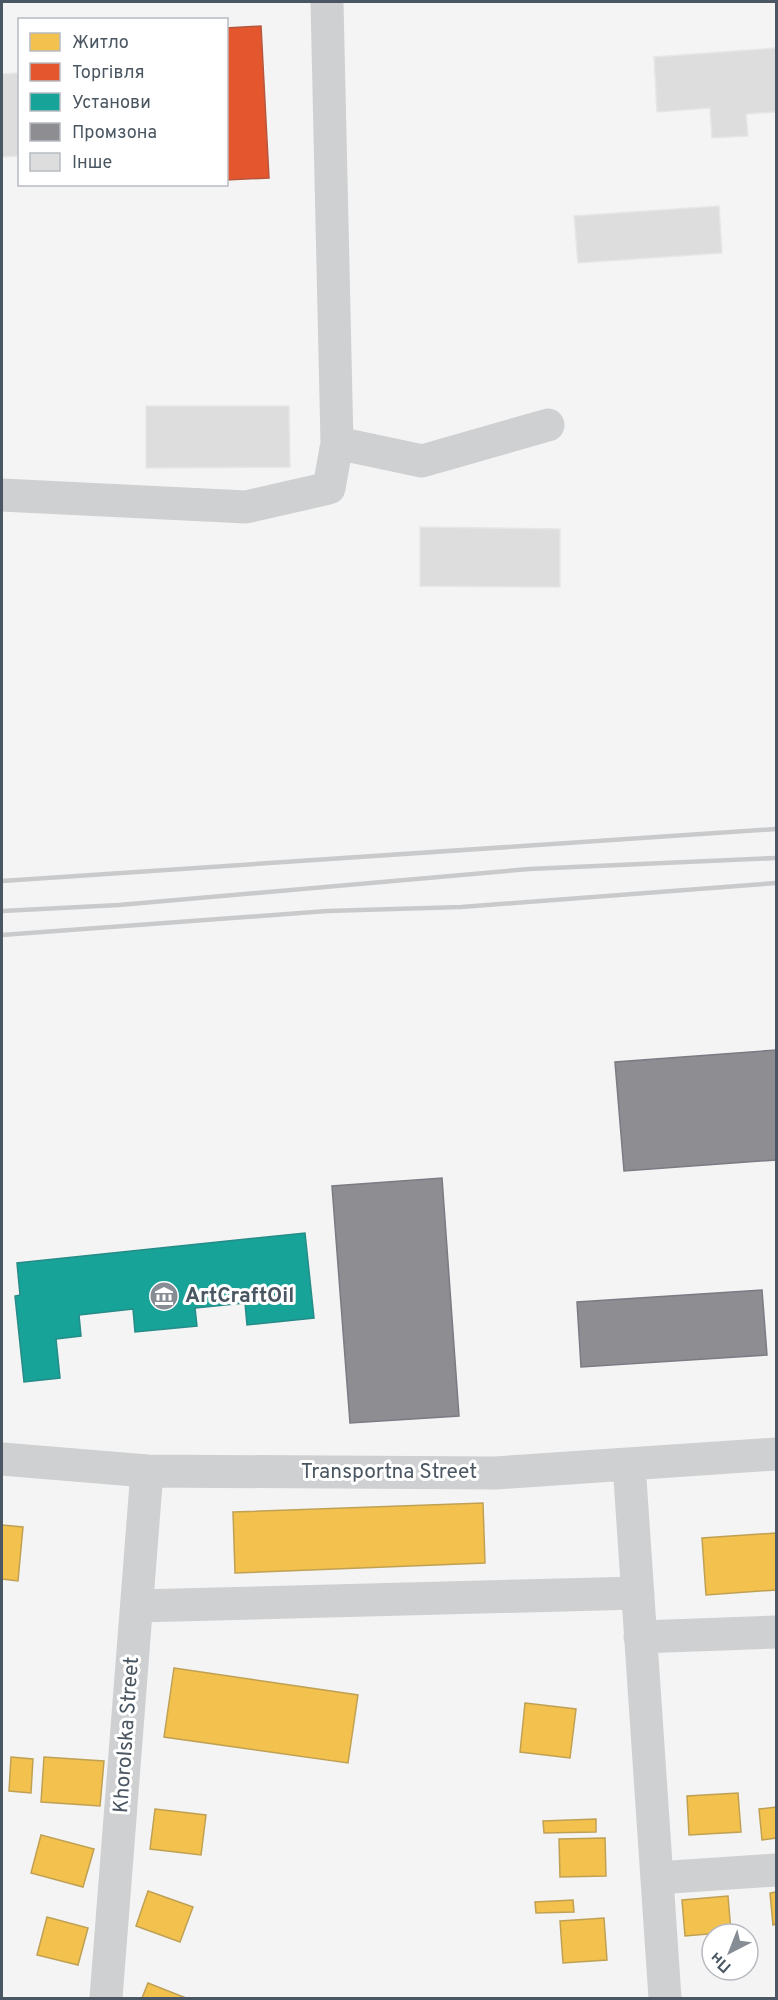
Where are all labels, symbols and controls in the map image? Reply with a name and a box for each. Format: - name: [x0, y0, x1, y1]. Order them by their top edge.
- legend: [18, 18, 228, 186]
- text: Житло: [72, 32, 129, 55]
- text: Торгівля: [72, 62, 145, 85]
- text: Установи: [72, 92, 151, 115]
- text: Промзона: [72, 122, 157, 145]
- text: Інше: [72, 152, 112, 175]
- museum icon: ArtCraftOil: [148, 1280, 180, 1312]
- place label: ArtCraftOil: [185, 1283, 294, 1310]
- street label: Transportna Street: [301, 1459, 477, 1486]
- street label: Khorolska Street: [108, 1656, 146, 1814]
- north arrow: [700, 1922, 760, 1982]
- text: Пн: [707, 1947, 736, 1976]

